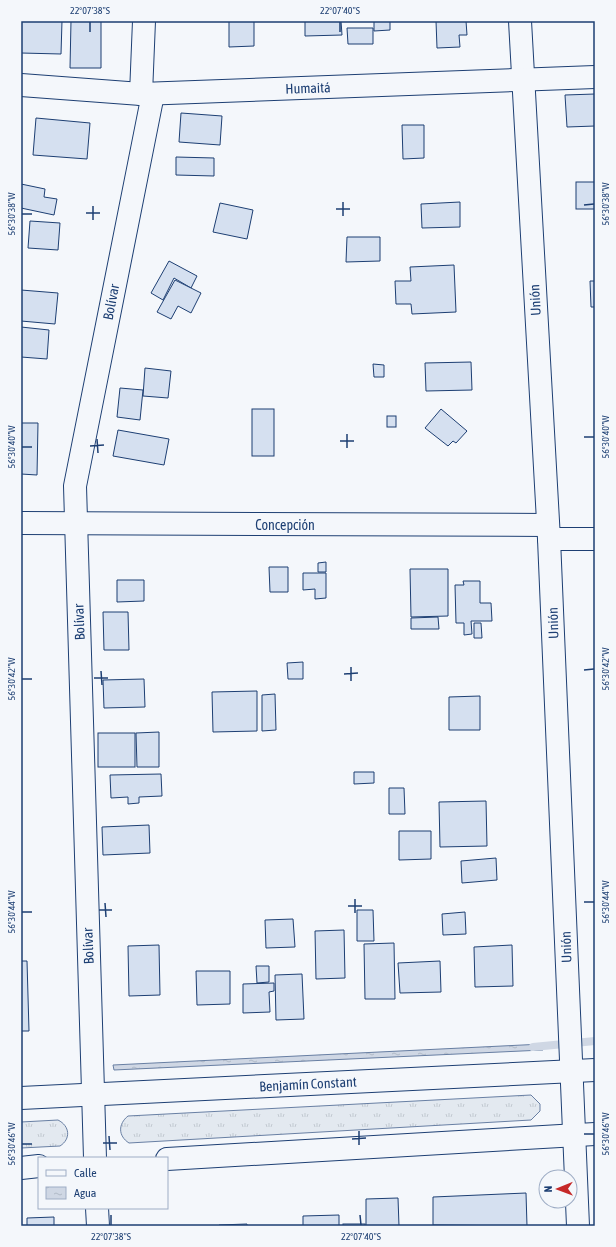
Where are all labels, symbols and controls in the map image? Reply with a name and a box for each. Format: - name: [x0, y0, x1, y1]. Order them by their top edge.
- text: 22°07'38"S: [70, 5, 110, 16]
- text: 22°07'40"S: [320, 5, 360, 16]
- street label: Humaitá: [285, 79, 331, 97]
- text: 56°30'38"W: [600, 182, 611, 226]
- text: 56°30'38"W: [6, 192, 17, 236]
- street label: Bolívar: [100, 282, 122, 321]
- street label: Unión: [526, 284, 544, 316]
- text: 56°30'40"W: [600, 415, 611, 459]
- text: 56°30'40"W: [6, 425, 17, 469]
- street label: Concepción: [255, 517, 315, 533]
- street label: Bolívar: [70, 603, 88, 640]
- street label: Unión: [544, 607, 562, 639]
- text: 56°30'42"W: [600, 647, 611, 691]
- text: 56°30'42"W: [6, 657, 17, 701]
- text: 56°30'44"W: [600, 880, 611, 924]
- text: 56°30'44"W: [6, 890, 17, 934]
- street label: Bolívar: [79, 927, 97, 964]
- street label: Unión: [557, 931, 575, 963]
- street label: Benjamín Constant: [259, 1073, 357, 1095]
- text: 56°30'46"W: [600, 1112, 611, 1156]
- text: 56°30'46"W: [6, 1122, 17, 1166]
- legend: [38, 1157, 168, 1209]
- text: Calle: [74, 1166, 97, 1180]
- north arrow: [538, 1169, 578, 1209]
- text: Agua: [74, 1186, 96, 1200]
- text: N: [542, 1186, 554, 1193]
- text: 22°07'38"S: [91, 1231, 131, 1242]
- text: 22°07'40"S: [341, 1231, 381, 1242]

